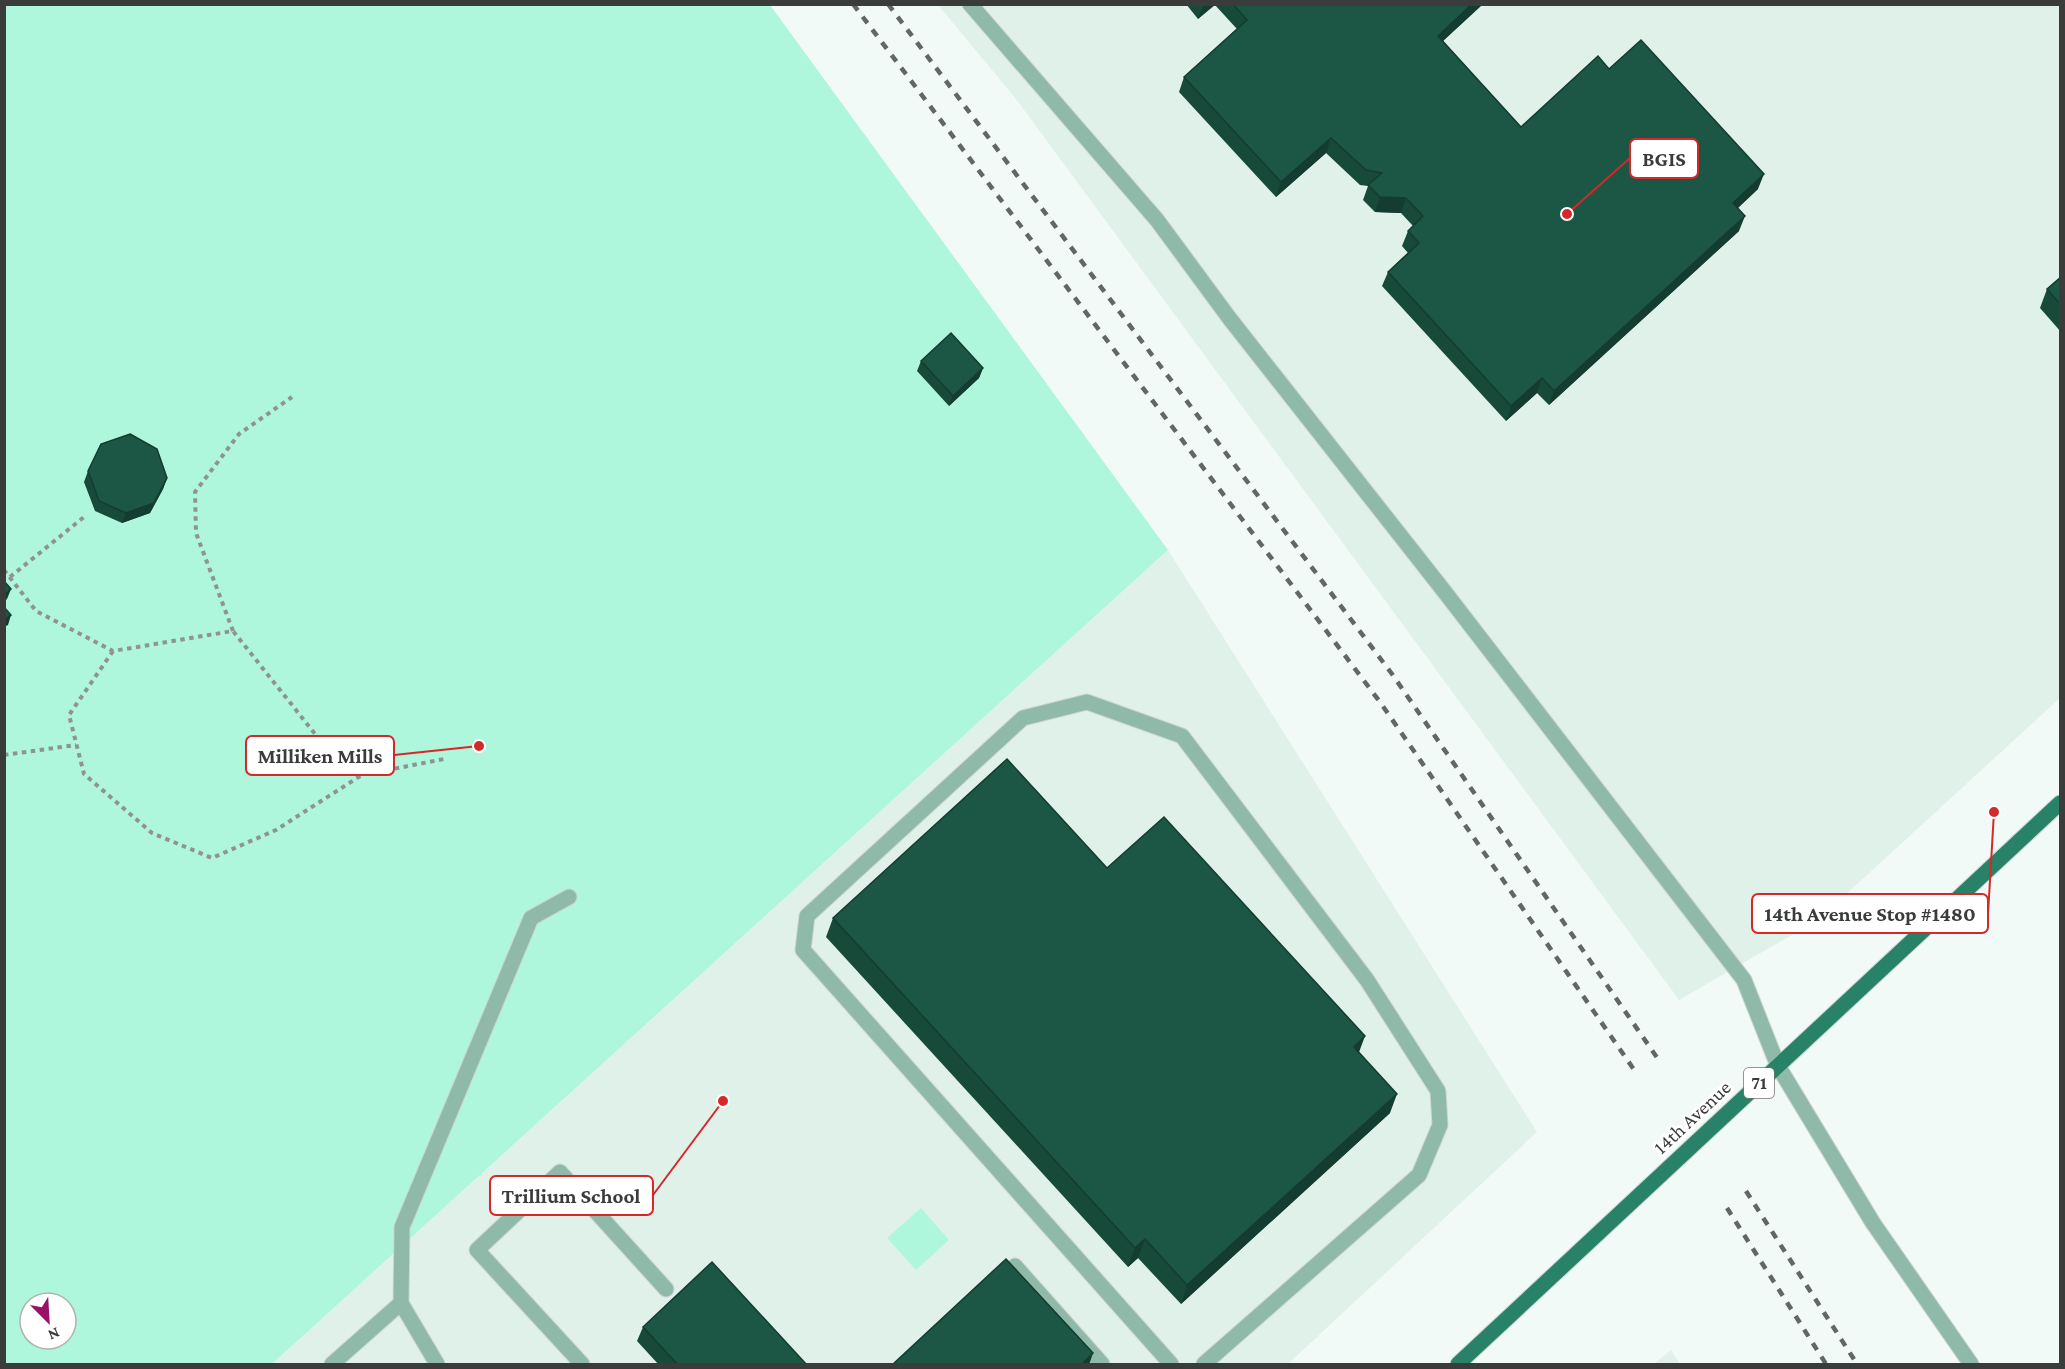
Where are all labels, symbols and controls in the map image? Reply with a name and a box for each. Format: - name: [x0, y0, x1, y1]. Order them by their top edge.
- callout: BGIS: [1630, 139, 1698, 178]
- text: BGIS: [1642, 147, 1686, 171]
- callout: Milliken Mills: [246, 736, 394, 775]
- text: Milliken Mills: [258, 744, 383, 768]
- callout: 14th Avenue Stop #1480: [1752, 894, 1988, 933]
- text: 14th Avenue Stop #1480: [1764, 902, 1976, 926]
- road number: 71: [1744, 1068, 1774, 1098]
- street label: 14th Avenue: [1649, 1076, 1735, 1158]
- callout: Trillium School: [490, 1176, 653, 1215]
- text: Trillium School: [502, 1184, 640, 1208]
- north arrow: [18, 1291, 78, 1351]
- text: N: [45, 1324, 62, 1344]

